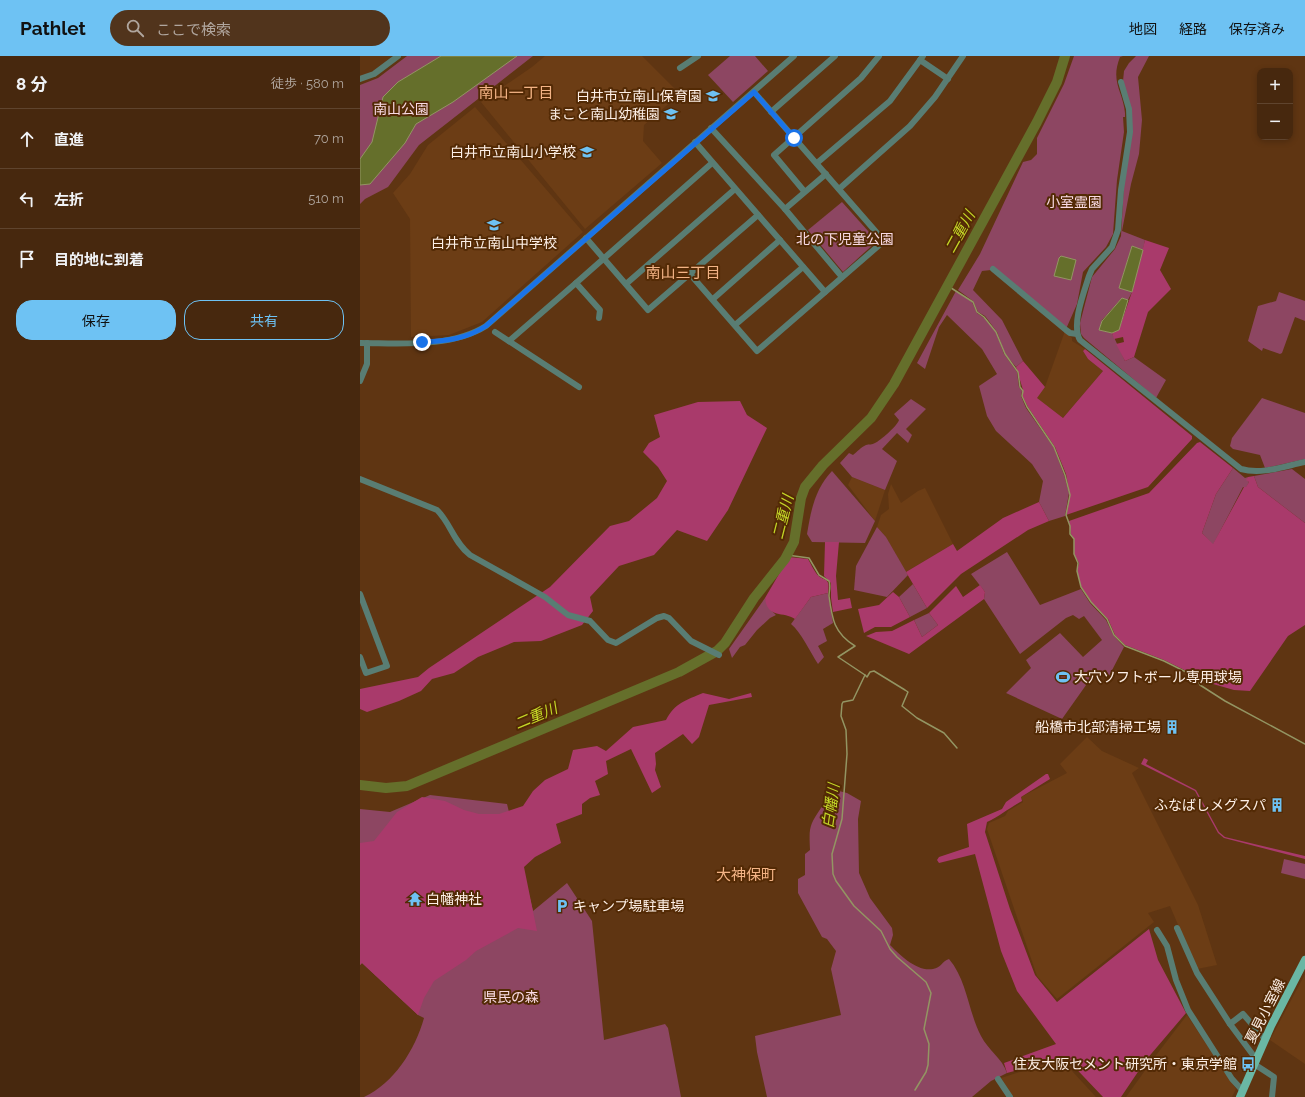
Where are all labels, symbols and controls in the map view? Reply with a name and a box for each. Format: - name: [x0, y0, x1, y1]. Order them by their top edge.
- search box: [110, 10, 390, 46]
- text: Pathlet: [20, 17, 86, 39]
- icon: search: [124, 17, 146, 39]
- text: ここで検索: [156, 21, 231, 39]
- text: 地図: [1129, 21, 1157, 37]
- text: 経路: [1179, 21, 1207, 37]
- text: 保存済み: [1229, 21, 1285, 37]
- map controls: [1257, 68, 1293, 140]
- button: +: [1257, 68, 1293, 104]
- text: 8 分: [16, 74, 47, 94]
- text: 徒歩 · 580 m: [271, 76, 344, 91]
- district label: 南山一丁目: [478, 84, 554, 102]
- place label: 白井市立南山保育園: [576, 88, 702, 104]
- school or university icon: 白井市立南山保育園: [705, 88, 721, 104]
- park label: 南山公園: [373, 101, 429, 117]
- button: −: [1257, 104, 1293, 140]
- place label: まこと南山幼稚園: [548, 106, 660, 122]
- school or university icon: まこと南山幼稚園: [663, 106, 679, 122]
- icon: ahead: [16, 128, 38, 150]
- route start: [785, 129, 803, 147]
- text: 直進: [54, 131, 84, 149]
- text: 70 m: [314, 131, 344, 146]
- place label: 白井市立南山小学校: [450, 144, 576, 160]
- school or university icon: 白井市立南山小学校: [579, 144, 595, 160]
- icon: left: [16, 188, 38, 210]
- text: 左折: [54, 191, 84, 209]
- text: 510 m: [308, 191, 344, 206]
- park label: 小室霊園: [1046, 194, 1102, 210]
- water label: 二重川: [941, 206, 980, 256]
- school or university icon: 白井市立南山中学校: [486, 217, 502, 233]
- park label: 北の下児童公園: [796, 231, 894, 247]
- place label: 白井市立南山中学校: [431, 235, 557, 251]
- icon: arrive: [16, 248, 38, 270]
- text: 目的地に到着: [54, 251, 144, 269]
- district label: 南山三丁目: [645, 264, 721, 282]
- button: 保存: [16, 300, 176, 340]
- button: 共有: [184, 300, 344, 340]
- route end: [413, 333, 431, 351]
- water label: 二重川: [769, 491, 798, 541]
- sports icon: 大穴ソフトボール専用球場: [1055, 669, 1071, 685]
- place label: 大穴ソフトボール専用球場: [1074, 669, 1242, 685]
- water label: 二重川: [512, 698, 562, 733]
- place label: 船橋市北部清掃工場: [1035, 719, 1161, 735]
- building icon: 船橋市北部清掃工場: [1164, 719, 1180, 735]
- water label: 白幡川: [819, 780, 843, 830]
- place label: ふなばしメグスパ: [1154, 797, 1266, 813]
- building icon: ふなばしメグスパ: [1269, 797, 1285, 813]
- district label: 大神保町: [716, 866, 776, 884]
- temple icon: 白幡神社: [407, 891, 423, 907]
- place label: 白幡神社: [426, 891, 482, 907]
- parking icon: キャンプ場駐車場: [554, 898, 570, 914]
- place label: キャンプ場駐車場: [573, 898, 685, 914]
- street label: 夏見小室線: [1242, 976, 1288, 1046]
- park label: 県民の森: [483, 989, 539, 1005]
- place label: 住友大阪セメント研究所・東京学館: [1013, 1056, 1237, 1072]
- bus stop icon: 住友大阪セメント研究所・東京学館: [1240, 1056, 1256, 1072]

